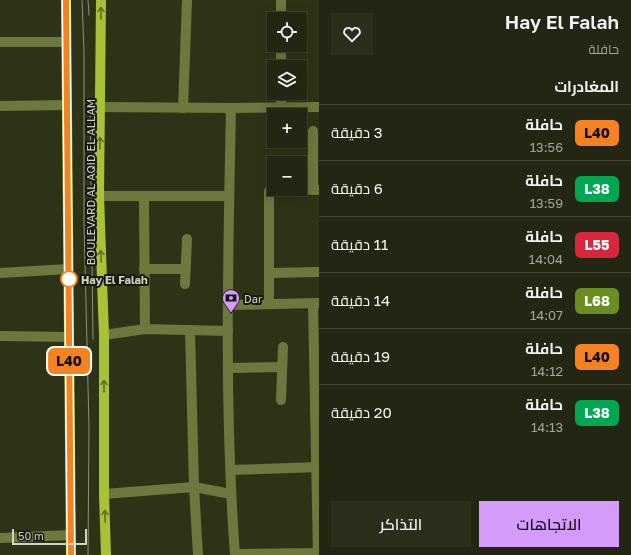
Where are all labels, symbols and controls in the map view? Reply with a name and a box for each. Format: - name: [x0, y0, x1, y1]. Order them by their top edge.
- one-way arrow: [97, 7, 105, 20]
- text: Hay El Falah: [505, 10, 619, 33]
- map controls: [267, 12, 307, 196]
- button: locate: [267, 12, 307, 52]
- button: heart: [331, 13, 373, 55]
- text: حافلة: [589, 41, 619, 57]
- button: layers: [267, 60, 307, 100]
- text: المغادرات: [554, 77, 619, 95]
- street label: BOULEVARD AL AQID EL ALLAM: [84, 99, 97, 265]
- button: +: [267, 108, 307, 148]
- text: حافلة: [525, 115, 563, 133]
- text: 3 دقيقة: [331, 123, 383, 141]
- text: L40: [584, 124, 610, 141]
- one-way arrow: [97, 137, 104, 150]
- text: 13:56: [530, 139, 563, 155]
- button: −: [267, 156, 307, 196]
- text: حافلة: [525, 171, 563, 189]
- text: 6 دقيقة: [331, 179, 383, 197]
- text: L38: [584, 180, 610, 197]
- text: 13:59: [530, 195, 563, 211]
- text: حافلة: [525, 227, 563, 245]
- text: 11 دقيقة: [331, 235, 388, 253]
- text: L55: [584, 236, 610, 253]
- one-way arrow: [98, 250, 105, 263]
- text: 14:04: [529, 251, 563, 267]
- marker: Hay El Falah: [60, 270, 78, 288]
- place label: Hay El Falah: [81, 273, 148, 286]
- text: حافلة: [525, 283, 563, 301]
- bank icon: Dar: [221, 288, 241, 313]
- text: 14 دقيقة: [331, 291, 390, 309]
- place label: Dar: [244, 292, 263, 305]
- text: L68: [584, 292, 610, 309]
- text: 14:07: [530, 307, 563, 323]
- text: حافلة: [525, 339, 563, 357]
- text: 19 دقيقة: [331, 347, 390, 365]
- line badge: L40: [46, 348, 92, 374]
- text: L40: [584, 348, 610, 365]
- text: L40: [56, 352, 82, 369]
- text: 14:12: [531, 363, 563, 379]
- one-way arrow: [100, 380, 108, 393]
- text: حافلة: [525, 395, 563, 413]
- text: 20 دقيقة: [331, 403, 392, 421]
- text: L38: [584, 404, 610, 421]
- text: 14:13: [531, 419, 563, 435]
- button: التذاكر: [331, 501, 471, 547]
- button: الاتجاهات: [479, 501, 619, 547]
- one-way arrow: [101, 510, 109, 523]
- scale bar: [12, 527, 87, 546]
- text: 50 m: [18, 529, 44, 542]

